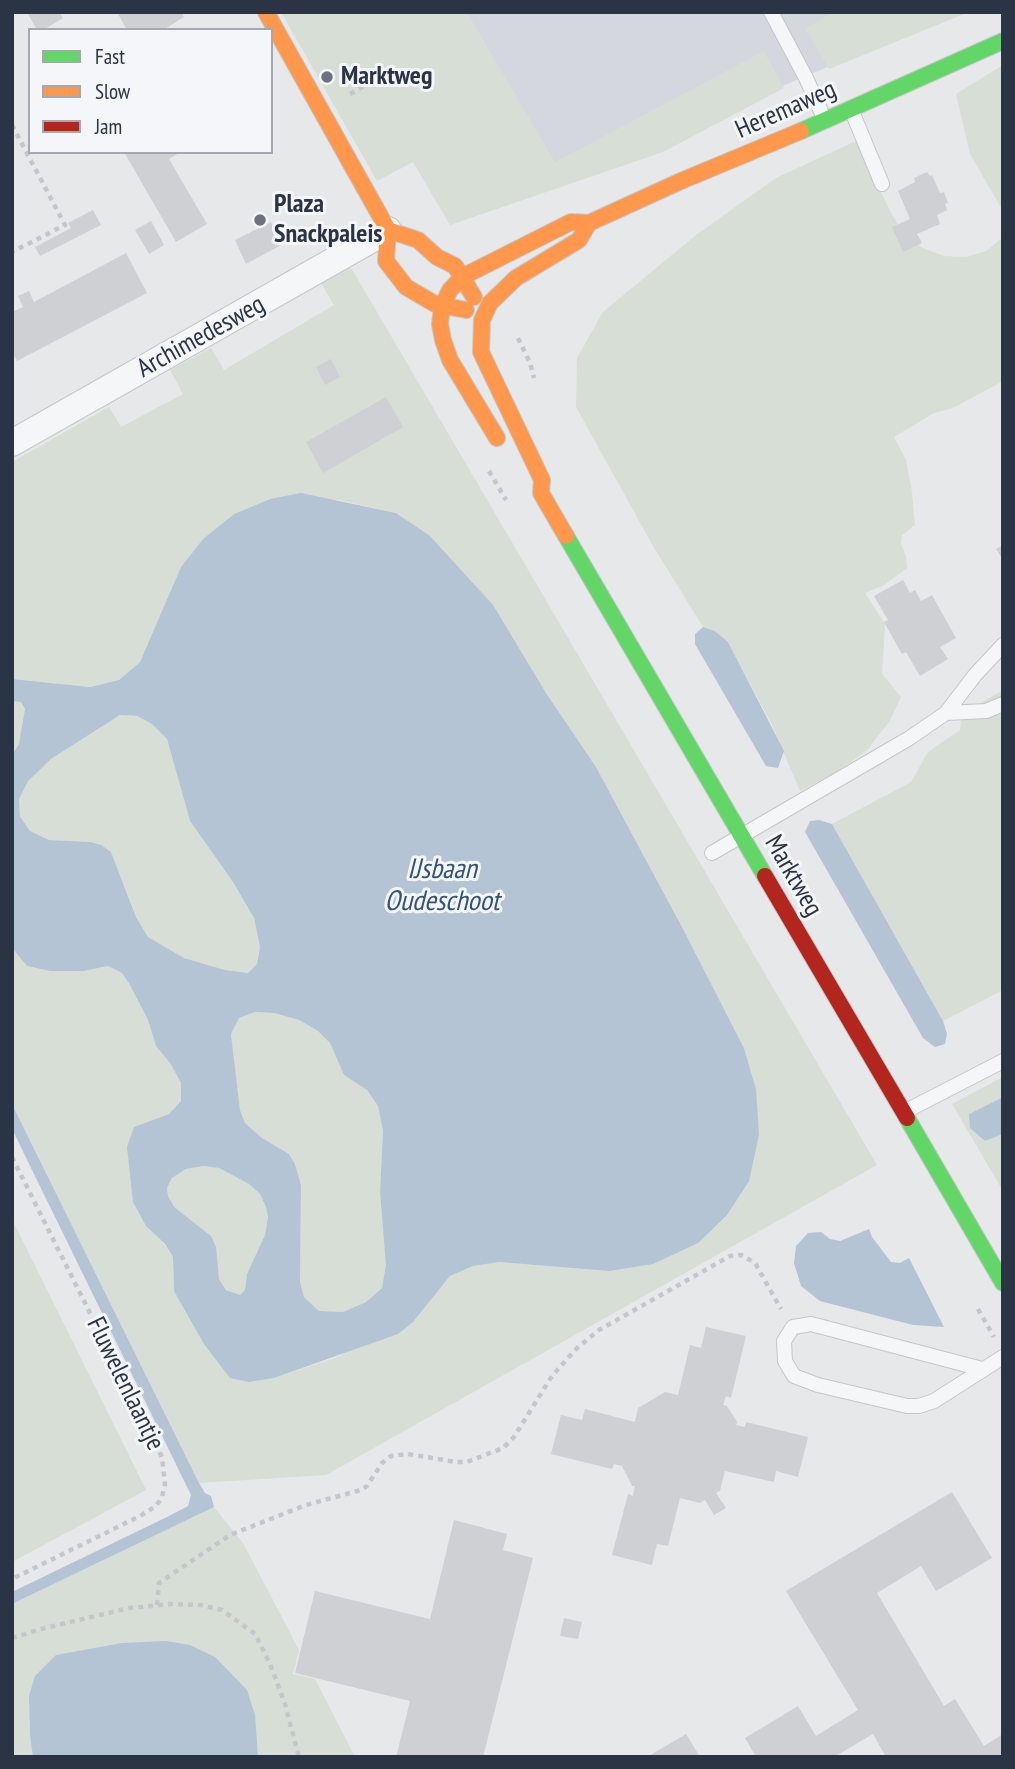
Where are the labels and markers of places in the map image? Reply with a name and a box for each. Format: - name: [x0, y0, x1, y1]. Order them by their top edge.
- place label: Marktweg: [341, 61, 432, 93]
- marker: Marktweg: [319, 69, 335, 85]
- place label: Plaza Snackpaleis: [274, 189, 382, 250]
- marker: Plaza Snackpaleis: [252, 212, 268, 228]

